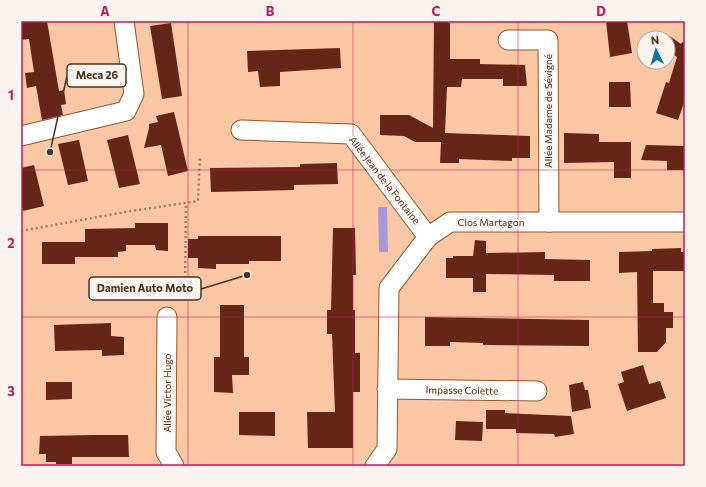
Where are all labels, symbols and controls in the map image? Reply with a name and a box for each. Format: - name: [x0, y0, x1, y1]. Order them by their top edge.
- text: A: [100, 3, 110, 19]
- text: B: [266, 3, 275, 19]
- text: C: [432, 3, 441, 19]
- text: D: [596, 3, 606, 19]
- north arrow: [636, 30, 676, 70]
- text: N: [650, 33, 660, 46]
- street label: Allée Madame de Sévigné: [542, 54, 554, 168]
- callout: Meca 26: [67, 64, 126, 87]
- text: Meca 26: [76, 68, 118, 81]
- text: 1: [8, 87, 14, 103]
- street label: Allée Jean de la Fontaine: [347, 134, 423, 226]
- street label: Clos Martagon: [458, 216, 524, 228]
- text: 2: [7, 235, 15, 251]
- callout: Damien Auto Moto: [89, 277, 201, 300]
- text: Damien Auto Moto: [97, 281, 194, 294]
- street label: Allée Victor Hugo: [161, 353, 173, 433]
- text: 3: [7, 383, 15, 399]
- street label: Impasse Colette: [425, 383, 499, 397]

